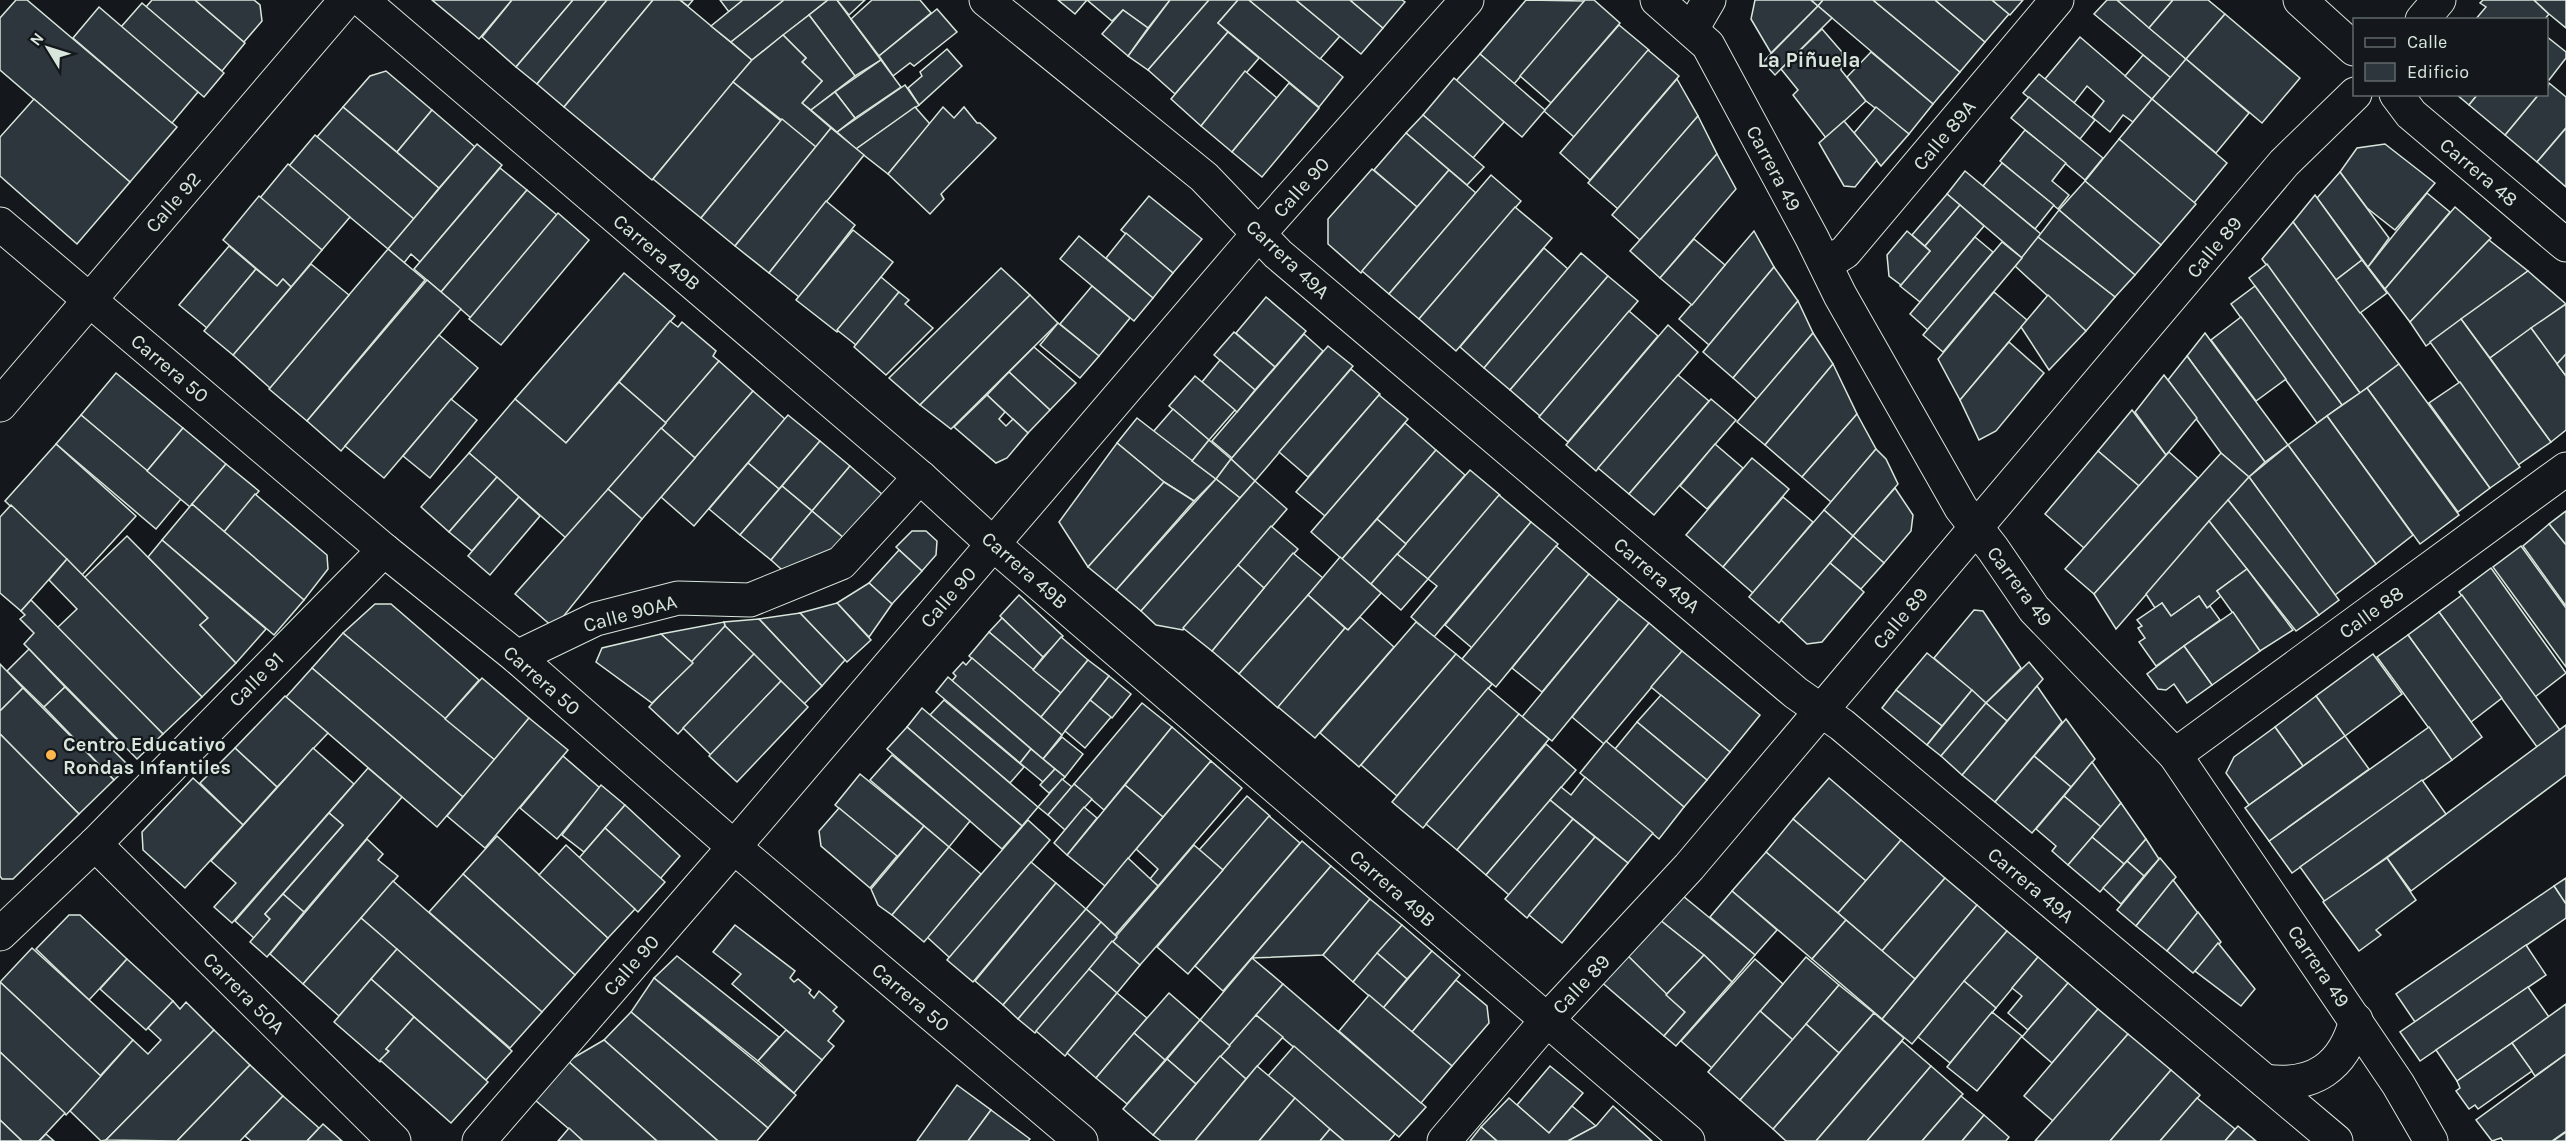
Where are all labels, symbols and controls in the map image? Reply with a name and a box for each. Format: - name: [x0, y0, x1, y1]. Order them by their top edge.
- north arrow: [18, 18, 78, 78]
- legend: [2353, 18, 2548, 96]
- text: N: [26, 29, 48, 49]
- text: Calle: [2407, 31, 2447, 53]
- district label: La Piñuela: [1757, 48, 1861, 72]
- text: Edificio: [2407, 61, 2469, 83]
- street label: Calle 89A: [1908, 95, 1980, 175]
- street label: Carrera 49: [1741, 121, 1806, 215]
- street label: Carrera 48: [2435, 133, 2522, 212]
- street label: Calle 90: [1268, 153, 1334, 222]
- street label: Calle 92: [141, 167, 206, 237]
- street label: Carrera 49B: [609, 209, 705, 295]
- street label: Calle 89: [2182, 212, 2247, 283]
- street label: Carrera 49A: [1241, 215, 1334, 304]
- street label: Carrera 50: [126, 329, 213, 407]
- street label: Carrera 49B: [977, 527, 1072, 614]
- street label: Carrera 49A: [1609, 533, 1704, 618]
- street label: Carrera 49: [1982, 542, 2057, 631]
- street label: Calle 90: [916, 562, 981, 632]
- street label: Calle 88: [2335, 581, 2408, 643]
- street label: Calle 89: [1868, 583, 1933, 654]
- street label: Calle 90AA: [581, 590, 679, 637]
- street label: Carrera 50: [499, 641, 585, 720]
- street label: Calle 91: [224, 647, 288, 711]
- place label: Centro Educativo Rondas Infantiles: [63, 733, 231, 779]
- marker: Centro Educativo Rondas Infantiles: [44, 748, 58, 762]
- street label: Carrera 49A: [1983, 843, 2078, 928]
- street label: Carrera 49B: [1345, 845, 1440, 932]
- street label: Carrera 49: [2283, 921, 2354, 1012]
- street label: Calle 90: [599, 930, 664, 1000]
- street label: Carrera 50A: [198, 948, 289, 1039]
- street label: Calle 89: [1548, 950, 1615, 1019]
- street label: Carrera 50: [867, 958, 954, 1036]

